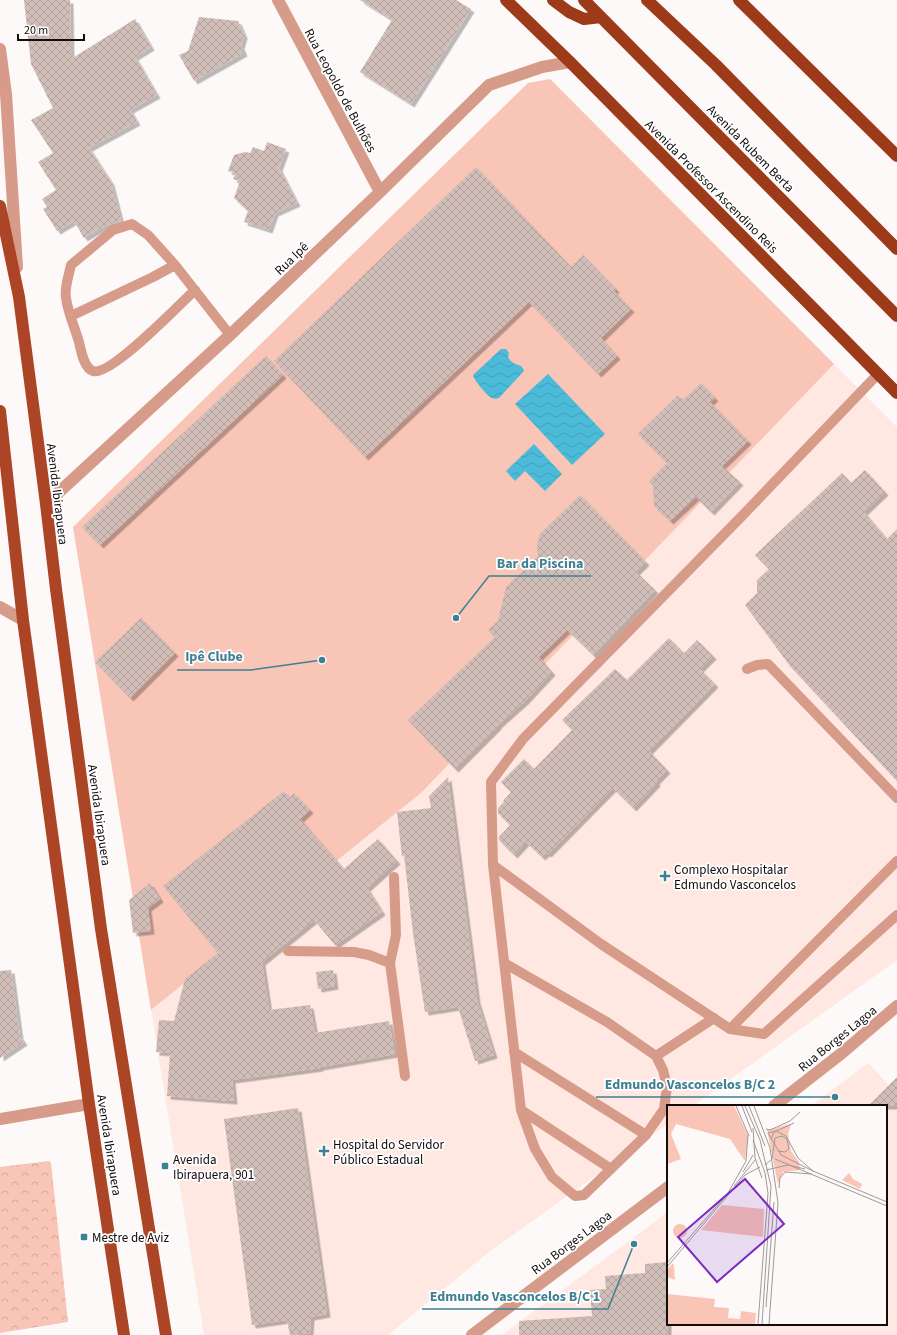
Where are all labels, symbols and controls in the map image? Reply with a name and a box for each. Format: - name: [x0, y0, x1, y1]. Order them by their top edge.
- scale bar: [18, 16, 84, 42]
- text: 20 m: [24, 22, 48, 39]
- street label: Rua Leopoldo de Bulhões: [300, 25, 381, 156]
- street label: Avenida Rubem Berta: [703, 101, 798, 196]
- street label: Avenida Professor Ascendino Reis: [641, 116, 782, 258]
- street label: Rua Ipê: [271, 238, 313, 279]
- street label: Avenida Ibirapuera: [42, 442, 72, 546]
- callout: Bar da Piscina: [489, 550, 591, 576]
- text: Bar da Piscina: [497, 554, 583, 574]
- callout: Ipê Clube: [177, 644, 251, 670]
- text: Ipê Clube: [185, 647, 243, 667]
- street label: Avenida Ibirapuera: [83, 763, 115, 867]
- place label: Complexo Hospitalar Edmundo Vasconcelos: [674, 861, 796, 894]
- marker: Complexo Hospitalar Edmundo Vasconcelos: [659, 870, 671, 882]
- street label: Rua Borges Lagoa: [795, 1002, 881, 1076]
- callout: Edmundo Vasconcelos B/C 2: [596, 1071, 783, 1097]
- text: Edmundo Vasconcelos B/C 2: [605, 1075, 775, 1095]
- street label: Avenida Ibirapuera: [92, 1093, 126, 1197]
- inset map: [667, 1105, 887, 1325]
- place label: Hospital do Servidor Público Estadual: [333, 1136, 445, 1169]
- marker: Hospital do Servidor Público Estadual: [318, 1145, 330, 1157]
- place label: Avenida Ibirapuera, 901: [173, 1151, 254, 1184]
- marker: Avenida Ibirapuera, 901: [160, 1161, 170, 1171]
- street label: Rua Borges Lagoa: [528, 1207, 615, 1279]
- place label: Mestre de Aviz: [92, 1229, 169, 1247]
- marker: Mestre de Aviz: [79, 1232, 89, 1242]
- callout: Edmundo Vasconcelos B/C 1: [422, 1283, 608, 1309]
- text: Edmundo Vasconcelos B/C 1: [430, 1287, 600, 1307]

